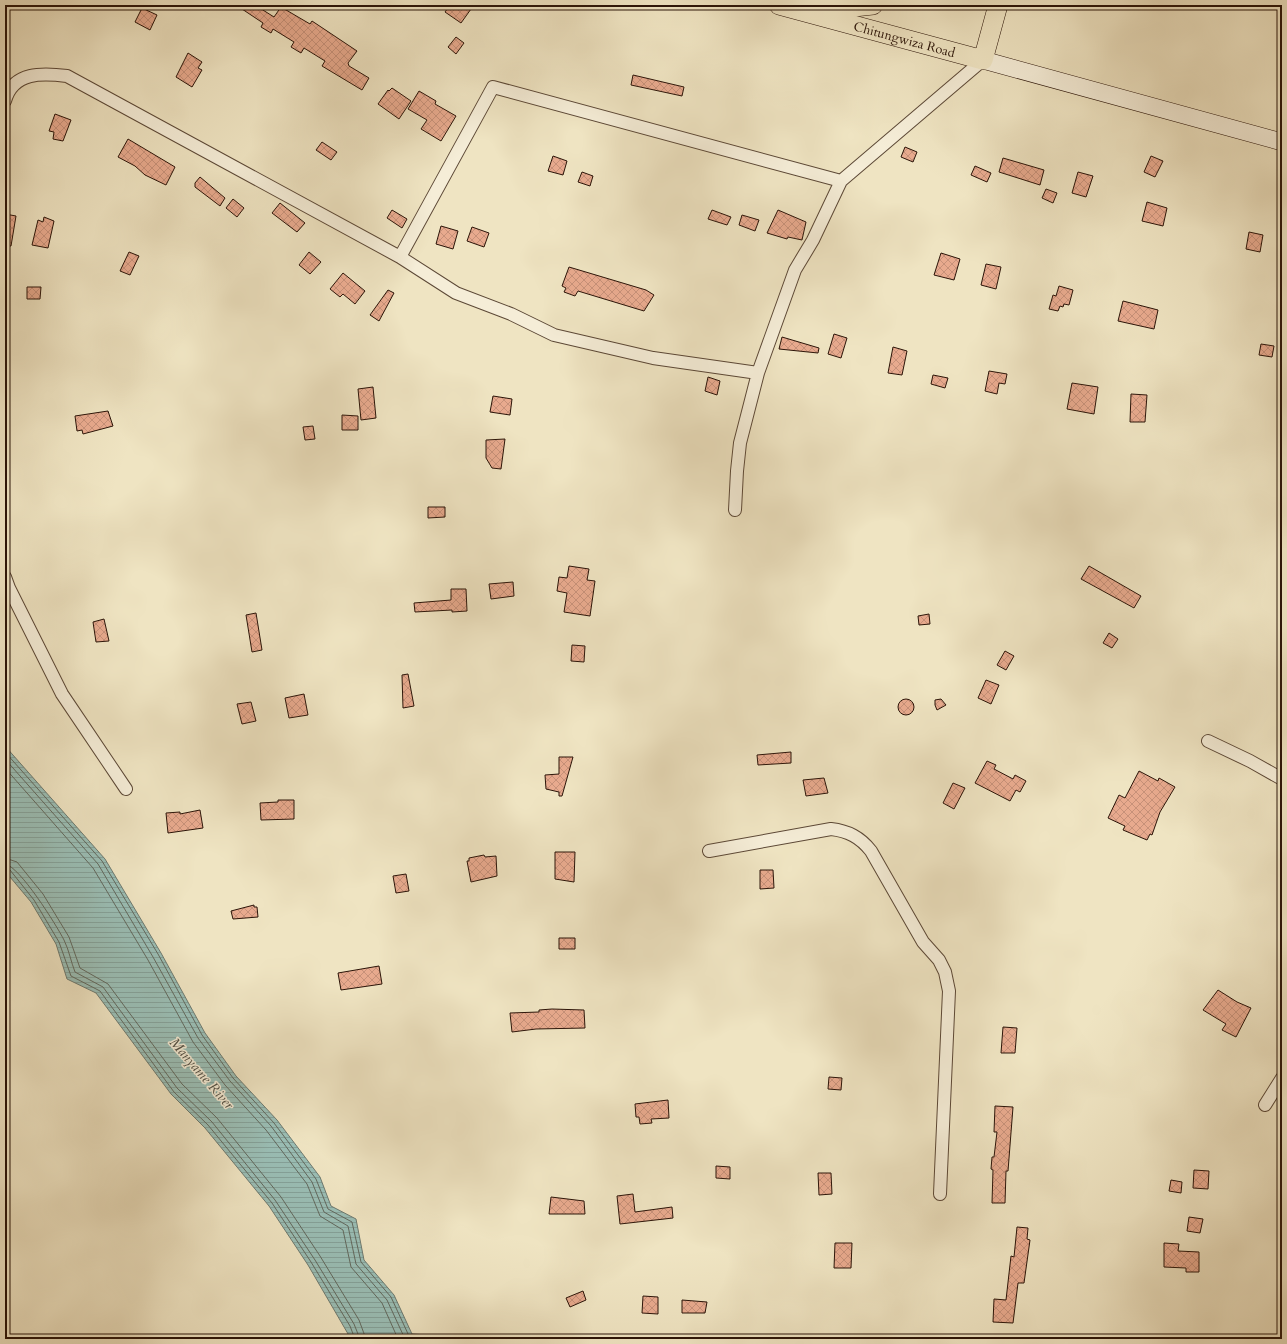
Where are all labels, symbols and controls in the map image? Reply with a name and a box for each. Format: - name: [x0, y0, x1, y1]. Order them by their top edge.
- street label: Chitungwiza Road: [852, 18, 957, 62]
- water label: Manyame River: [165, 1033, 238, 1114]

